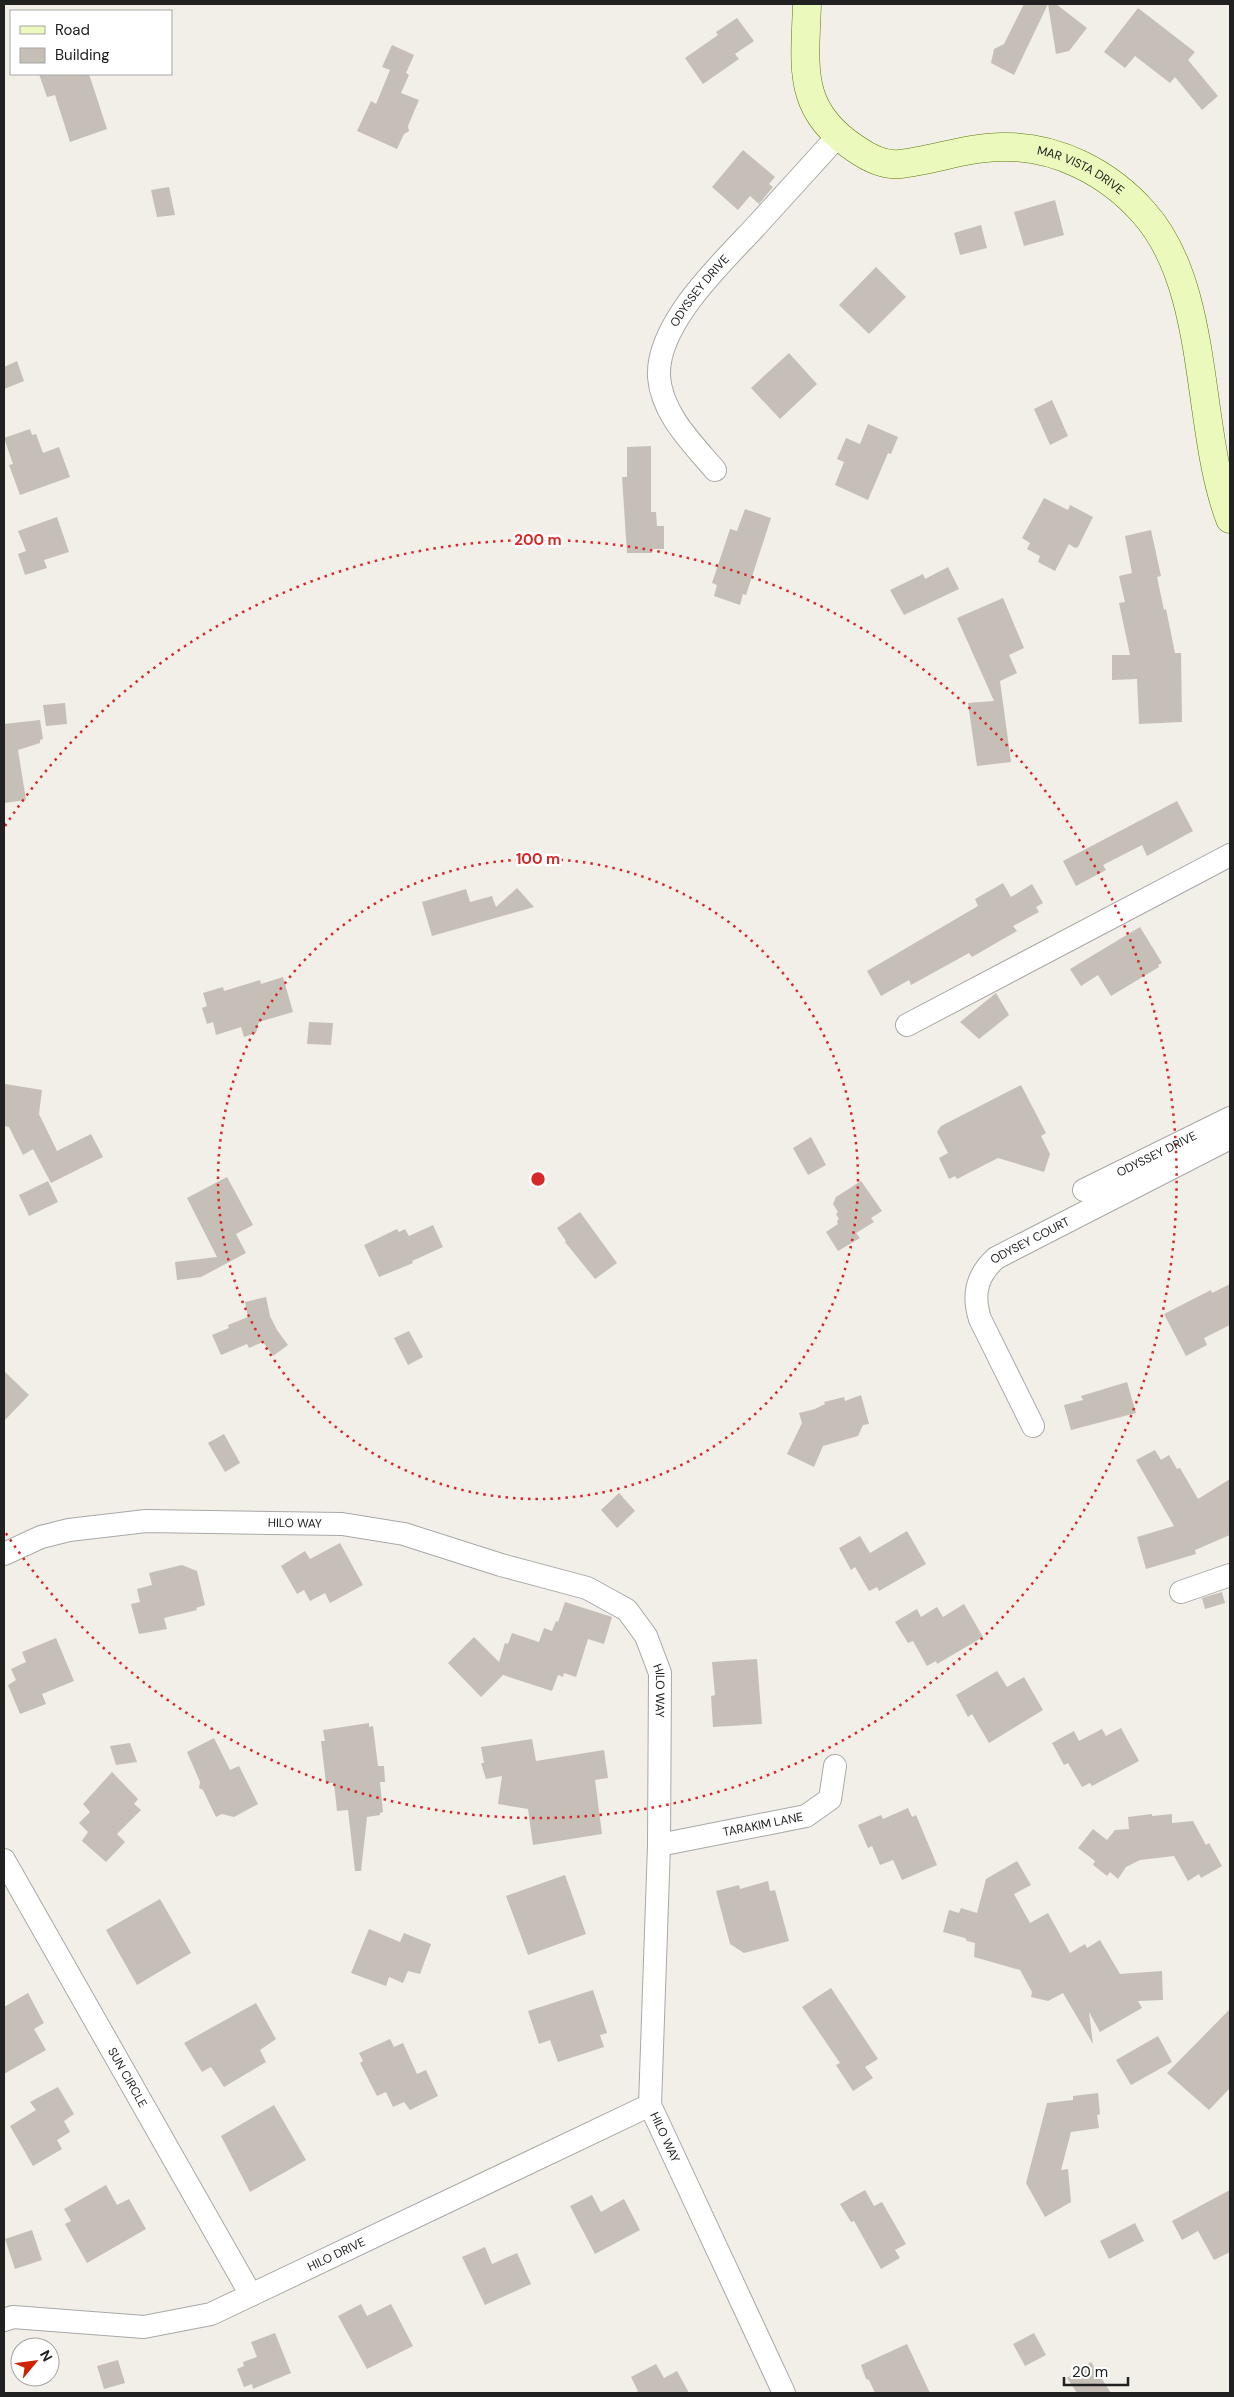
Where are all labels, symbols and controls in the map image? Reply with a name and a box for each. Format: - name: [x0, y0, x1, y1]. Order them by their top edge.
- legend: [10, 10, 172, 75]
- text: Road: [55, 20, 90, 40]
- text: Building: [55, 45, 110, 65]
- street label: MAR VISTA DRIVE: [1036, 142, 1128, 198]
- street label: ODYSSEY DRIVE: [666, 251, 733, 330]
- text: 200 m: [514, 530, 562, 550]
- text: 100 m: [516, 849, 560, 869]
- street label: ODYSSEY DRIVE: [1114, 1128, 1200, 1181]
- centre of rings: [529, 1170, 547, 1188]
- street label: ODYSEY COURT: [987, 1213, 1073, 1268]
- street label: HILO WAY: [268, 1515, 322, 1532]
- street label: HILO WAY: [649, 1662, 668, 1718]
- street label: TARAKIM LANE: [722, 1809, 805, 1840]
- street label: SUN CIRCLE: [104, 2044, 151, 2111]
- street label: HILO WAY: [646, 2110, 684, 2165]
- street label: HILO DRIVE: [305, 2234, 368, 2275]
- north arrow: [10, 2337, 60, 2387]
- text: N: [36, 2347, 57, 2365]
- scale bar: [1064, 2354, 1128, 2386]
- text: 20 m: [1072, 2362, 1108, 2382]

